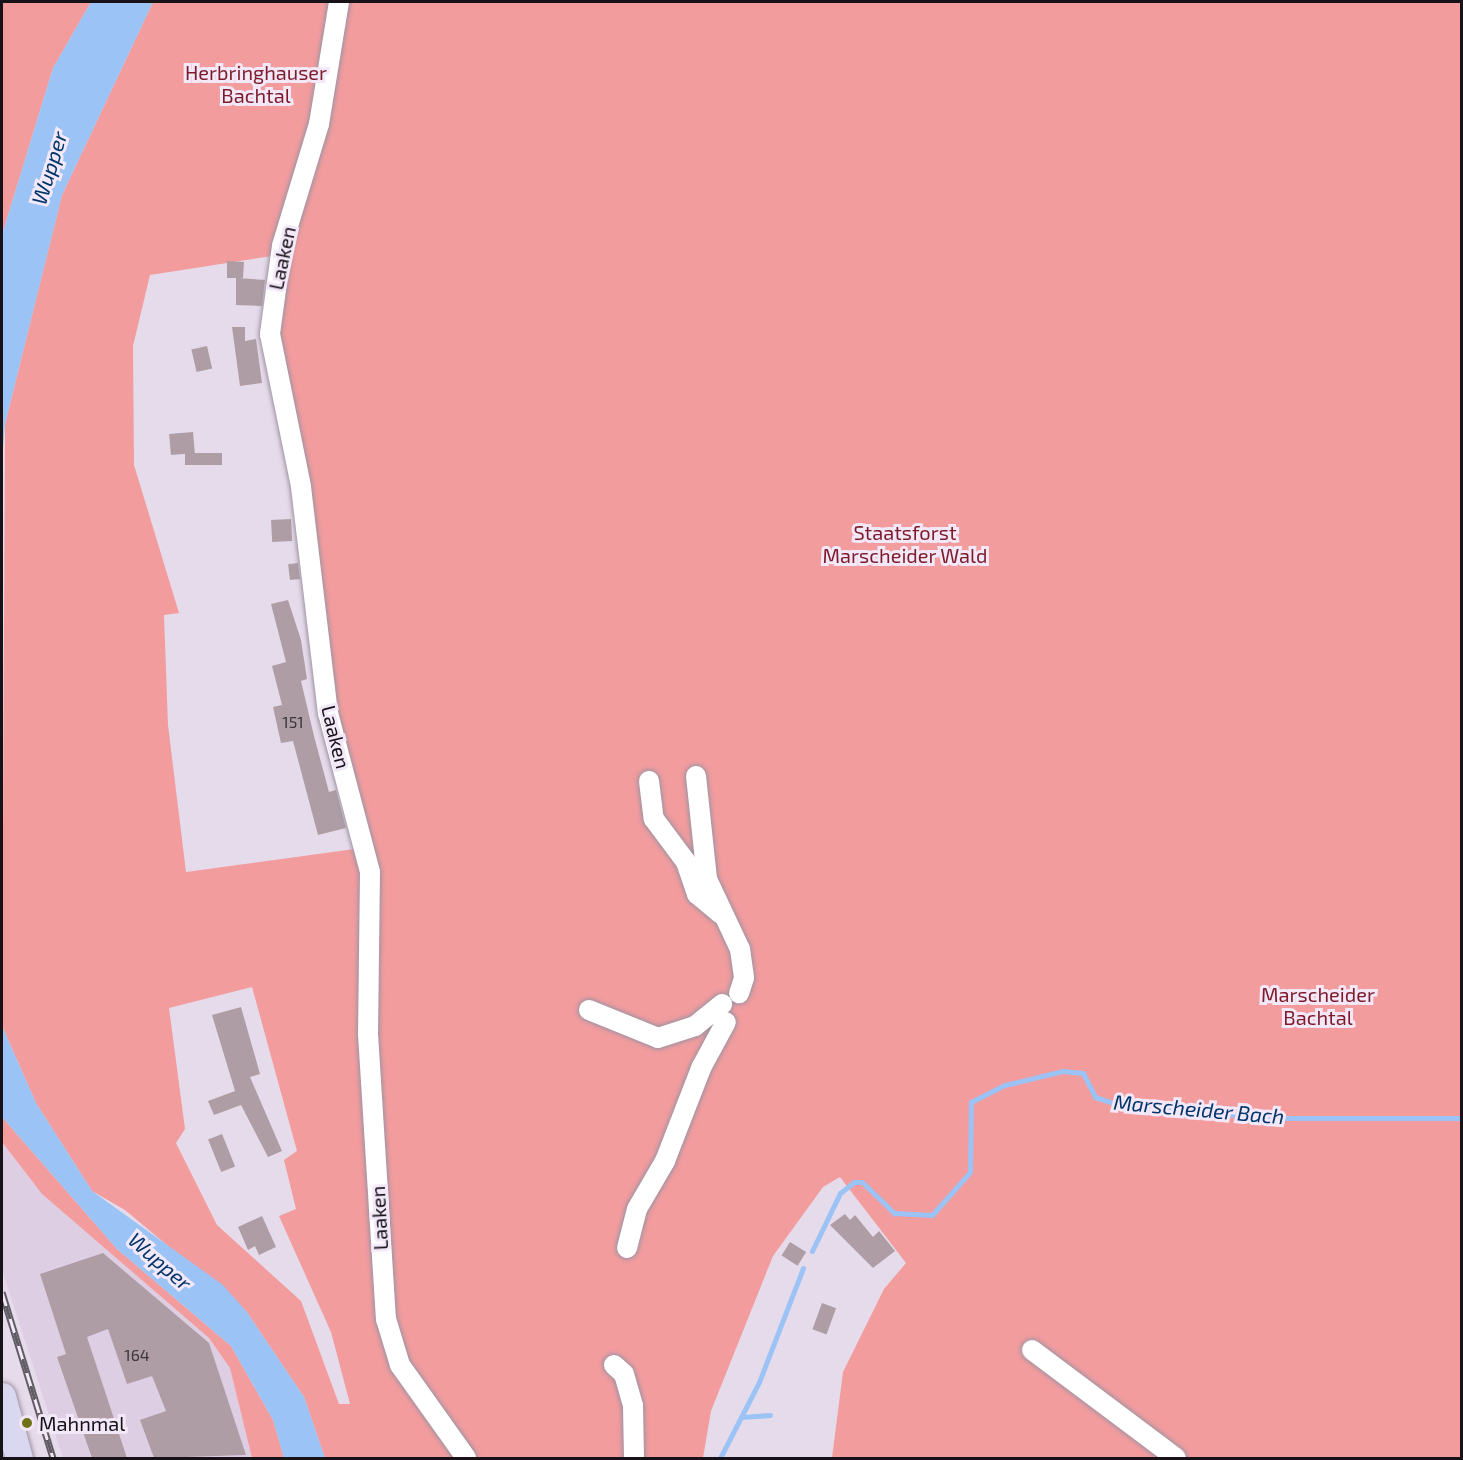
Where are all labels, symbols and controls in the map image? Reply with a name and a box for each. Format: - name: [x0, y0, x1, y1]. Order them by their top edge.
- park label: Herbringhauser Bachtal: [185, 60, 327, 107]
- water label: Wupper: [26, 128, 72, 208]
- street label: Laaken: [264, 224, 300, 292]
- park label: Staatsforst Marscheider Wald: [822, 520, 988, 567]
- street label: Laaken: [317, 703, 355, 771]
- house number: 151: [282, 712, 304, 732]
- park label: Marscheider Bachtal: [1261, 982, 1375, 1029]
- water label: Marscheider Bach: [1112, 1089, 1286, 1129]
- street label: Laaken: [365, 1185, 393, 1251]
- water label: Wupper: [123, 1227, 197, 1295]
- house number: 164: [124, 1345, 150, 1365]
- place label: Mahnmal: [39, 1411, 125, 1435]
- marker: Mahnmal: [20, 1416, 34, 1430]

